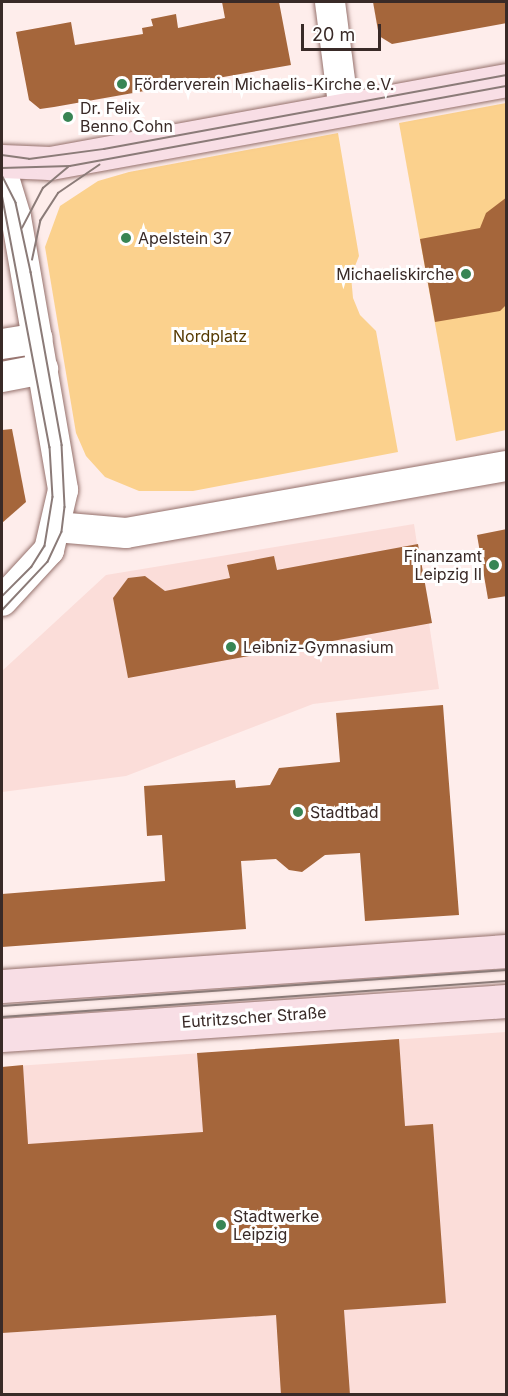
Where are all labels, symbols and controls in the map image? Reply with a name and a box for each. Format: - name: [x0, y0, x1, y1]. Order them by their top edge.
- scale bar: [304, 12, 384, 50]
- text: 20 m: [312, 24, 355, 45]
- place label: Förderverein Michaelis-Kirche e.V.: [134, 74, 394, 94]
- marker: Förderverein Michaelis-Kirche e.V.: [115, 77, 129, 91]
- place label: Dr. Felix Benno Cohn: [80, 98, 173, 136]
- marker: Dr. Felix Benno Cohn: [61, 110, 75, 124]
- place label: Apelstein 37: [138, 228, 232, 248]
- marker: Apelstein 37: [119, 231, 133, 245]
- place label: Michaeliskirche: [336, 264, 454, 284]
- marker: Michaeliskirche: [459, 267, 473, 281]
- park label: Nordplatz: [173, 326, 247, 346]
- place label: Finanzamt Leipzig II: [404, 546, 482, 584]
- marker: Finanzamt Leipzig II: [487, 558, 501, 572]
- place label: Leibniz-Gymnasium: [243, 637, 394, 657]
- marker: Leibniz-Gymnasium: [224, 640, 238, 654]
- place label: Stadtbad: [310, 802, 379, 822]
- marker: Stadtbad: [291, 805, 305, 819]
- street label: Eutritzscher Straße: [181, 1002, 327, 1032]
- place label: Stadtwerke Leipzig: [233, 1206, 319, 1244]
- marker: Stadtwerke Leipzig: [214, 1218, 228, 1232]

